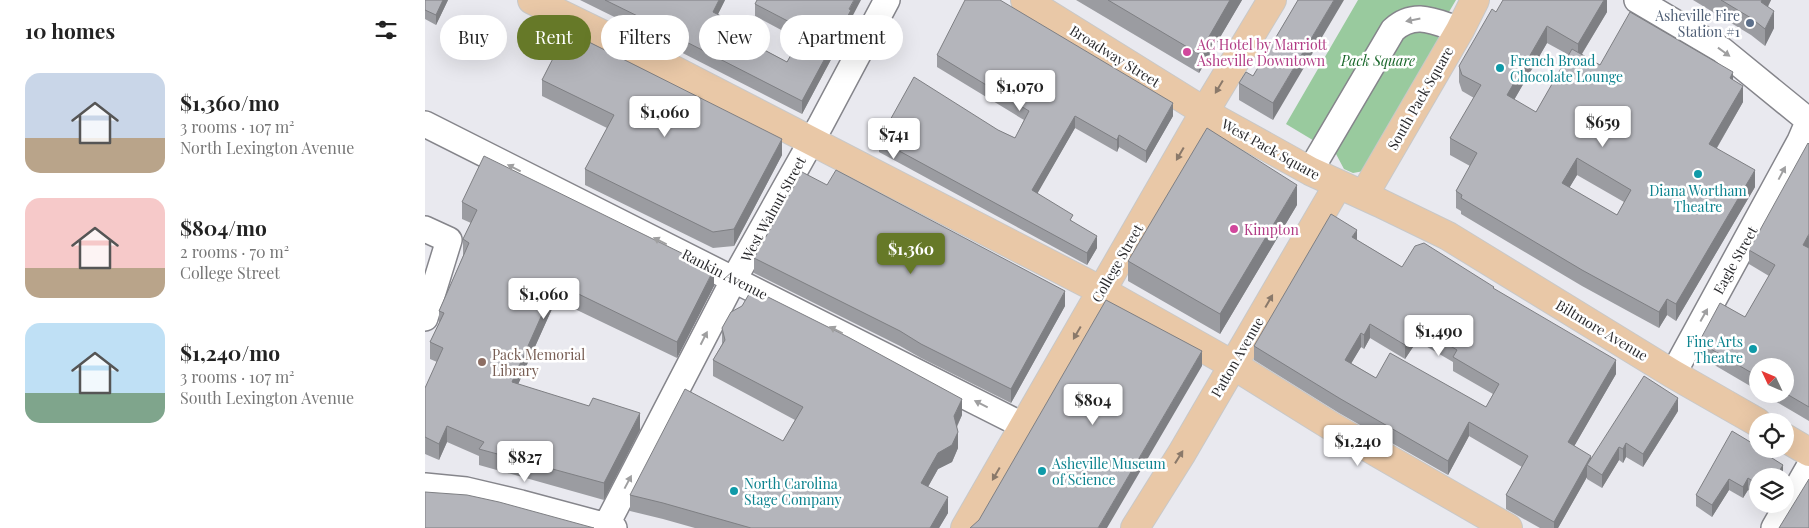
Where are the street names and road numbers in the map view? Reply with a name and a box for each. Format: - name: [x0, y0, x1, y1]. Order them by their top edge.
- street label: Broadway Street: [1066, 21, 1164, 92]
- street label: South Pack Square: [1383, 43, 1457, 153]
- street label: West Pack Square: [1218, 114, 1324, 184]
- street label: West Walnut Street: [736, 152, 810, 266]
- street label: College Street: [1087, 219, 1148, 306]
- street label: Eagle Street: [1709, 222, 1762, 297]
- street label: Rankin Avenue: [679, 244, 771, 304]
- street label: Biltmore Avenue: [1553, 295, 1651, 365]
- street label: Patton Avenue: [1206, 313, 1268, 401]

